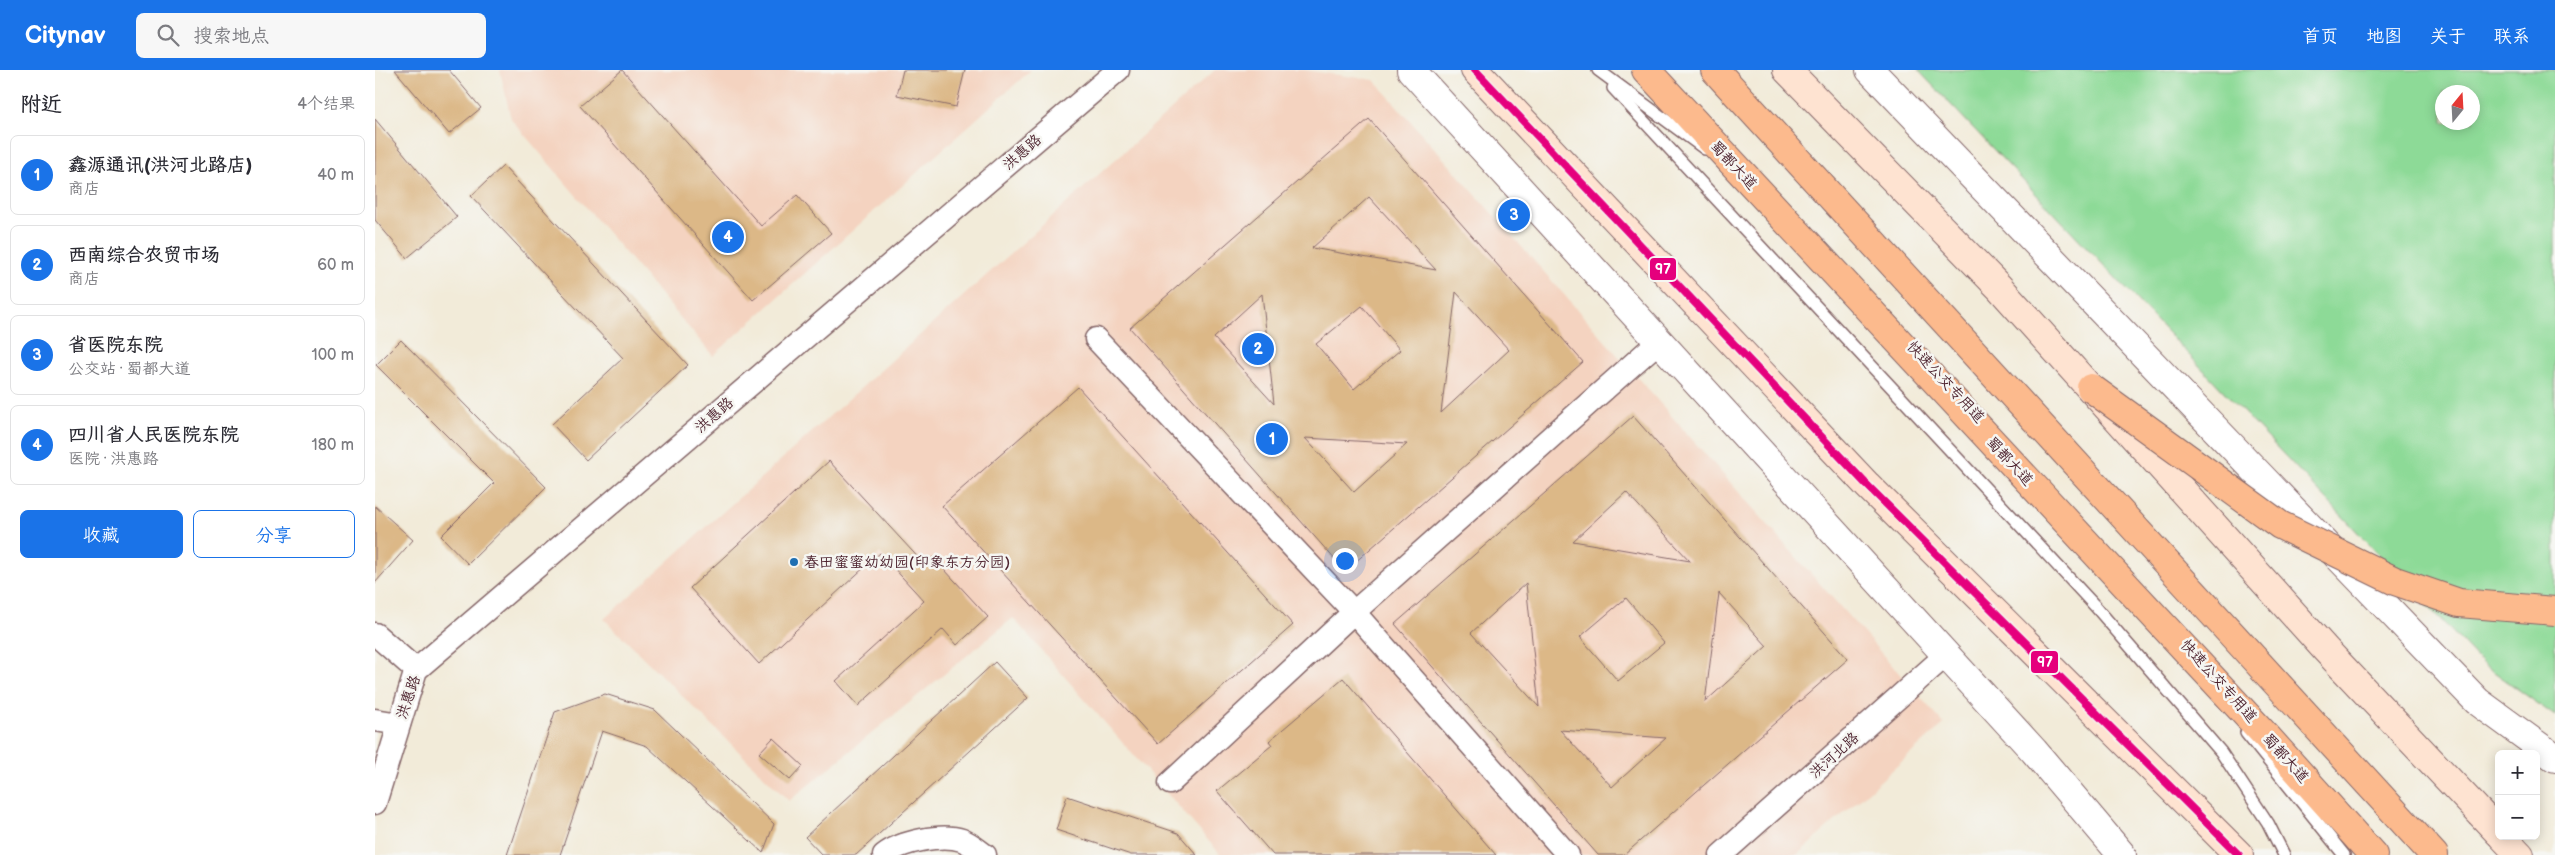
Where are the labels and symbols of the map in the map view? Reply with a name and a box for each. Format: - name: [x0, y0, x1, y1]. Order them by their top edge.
- north arrow: [2435, 85, 2480, 130]
- street label: 洪惠路: [999, 130, 1046, 174]
- street label: 蜀都大道: [1706, 137, 1761, 194]
- pin: 3: [1498, 196, 1530, 234]
- pin: 4: [712, 218, 744, 256]
- line badge: 97: [1649, 257, 1677, 281]
- text: 97: [1655, 261, 1671, 278]
- pin: 2: [1242, 330, 1274, 368]
- street label: 快速公交专用道: [1903, 337, 1988, 427]
- street label: 洪惠路: [691, 393, 738, 437]
- pin: 1: [1256, 420, 1288, 458]
- street label: 蜀都大道: [1982, 433, 2037, 490]
- your location: [1332, 548, 1358, 574]
- place label: 春田蜜蜜幼幼园(印象东方分园): [804, 553, 1010, 572]
- marker: 春田蜜蜜幼幼园(印象东方分园): [788, 556, 800, 568]
- street label: 快速公交专用道: [2176, 636, 2261, 727]
- line badge: 97: [2030, 650, 2059, 674]
- text: 97: [2037, 654, 2053, 671]
- street label: 洪惠路: [392, 673, 425, 722]
- street label: 洪河北路: [1806, 728, 1863, 783]
- street label: 蜀都大道: [2258, 730, 2313, 787]

